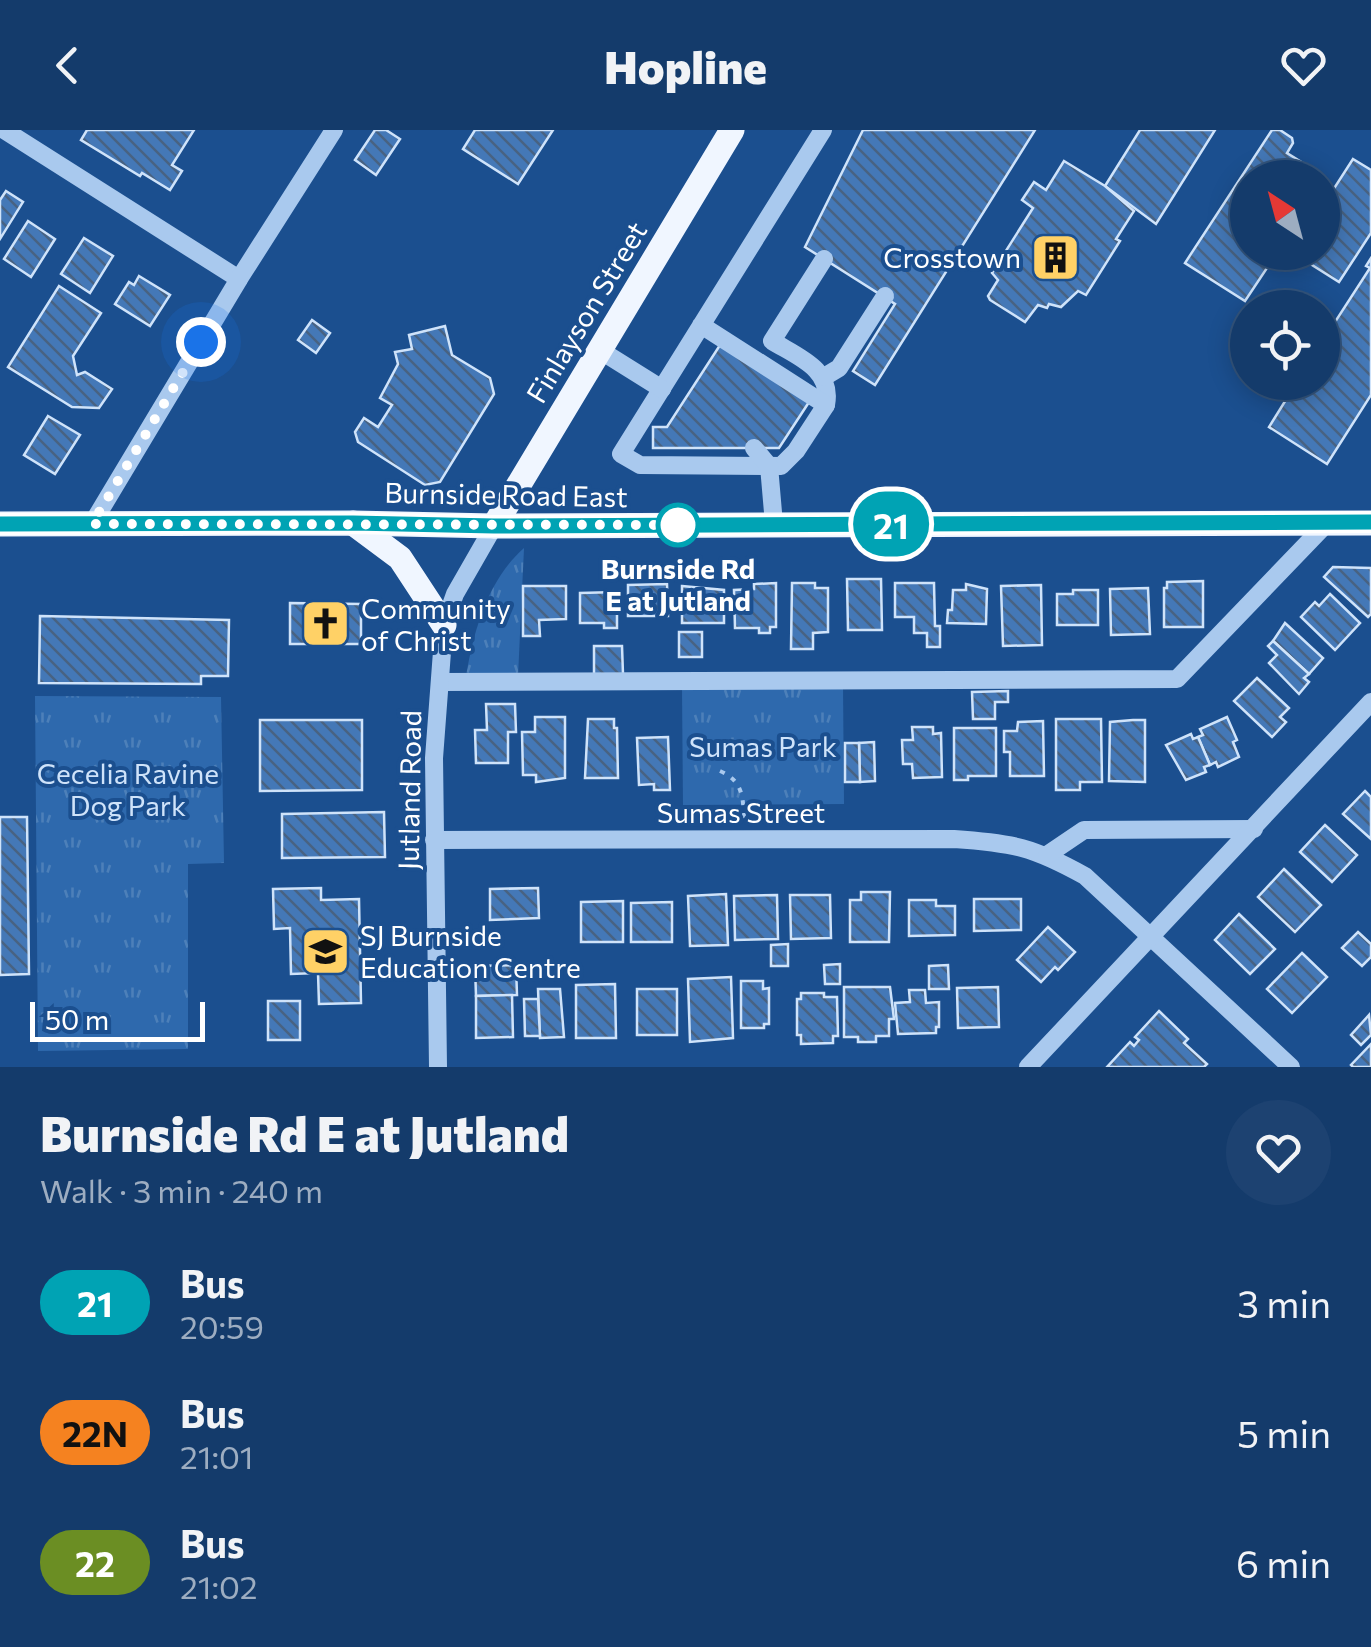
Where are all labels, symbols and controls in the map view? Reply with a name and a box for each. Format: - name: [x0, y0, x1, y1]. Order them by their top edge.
- icon: back: [40, 38, 95, 93]
- text: Hopline: [604, 38, 767, 93]
- icon: heart: [1276, 38, 1331, 93]
- north arrow: [1230, 160, 1340, 270]
- map controls: [1230, 160, 1340, 400]
- street label: Finlayson Street: [519, 215, 653, 409]
- building icon: Crosstown: [1030, 231, 1082, 283]
- place label: Crosstown: [883, 240, 1021, 274]
- button: locate: [1230, 290, 1340, 400]
- your location: [176, 317, 226, 367]
- street label: Burnside Road East: [384, 475, 628, 513]
- line badge: 21: [846, 492, 936, 556]
- text: 21: [873, 503, 909, 546]
- marker: Burnside Rd E at Jutland: [657, 504, 699, 546]
- place label: Burnside Rd E at Jutland: [601, 551, 755, 617]
- place label: Community of Christ: [361, 591, 511, 657]
- church icon: Community of Christ: [300, 598, 352, 650]
- street label: Jutland Road: [391, 710, 427, 870]
- park label: Sumas Park: [689, 729, 837, 763]
- park label: Cecelia Ravine Dog Park: [37, 756, 219, 822]
- street label: Sumas Street: [657, 795, 825, 829]
- place label: SJ Burnside Education Centre: [360, 918, 581, 984]
- school or university icon: SJ Burnside Education Centre: [299, 925, 351, 977]
- scale bar: [30, 997, 205, 1041]
- text: 50 m: [45, 1002, 109, 1036]
- button: heart: [1226, 1100, 1331, 1205]
- text: Burnside Rd E at Jutland: [40, 1103, 569, 1162]
- text: Walk · 3 min · 240 m: [40, 1170, 323, 1210]
- text: Bus: [180, 1259, 245, 1306]
- text: 3 min: [1237, 1279, 1331, 1326]
- text: 21: [77, 1281, 113, 1324]
- text: 20:59: [180, 1306, 264, 1346]
- text: Bus: [180, 1389, 245, 1436]
- text: 5 min: [1237, 1409, 1331, 1456]
- text: 22N: [62, 1411, 128, 1454]
- text: 21:01: [180, 1436, 254, 1476]
- text: Bus: [180, 1519, 245, 1566]
- text: 6 min: [1236, 1539, 1331, 1586]
- text: 22: [75, 1541, 115, 1584]
- text: 21:02: [180, 1566, 258, 1606]

